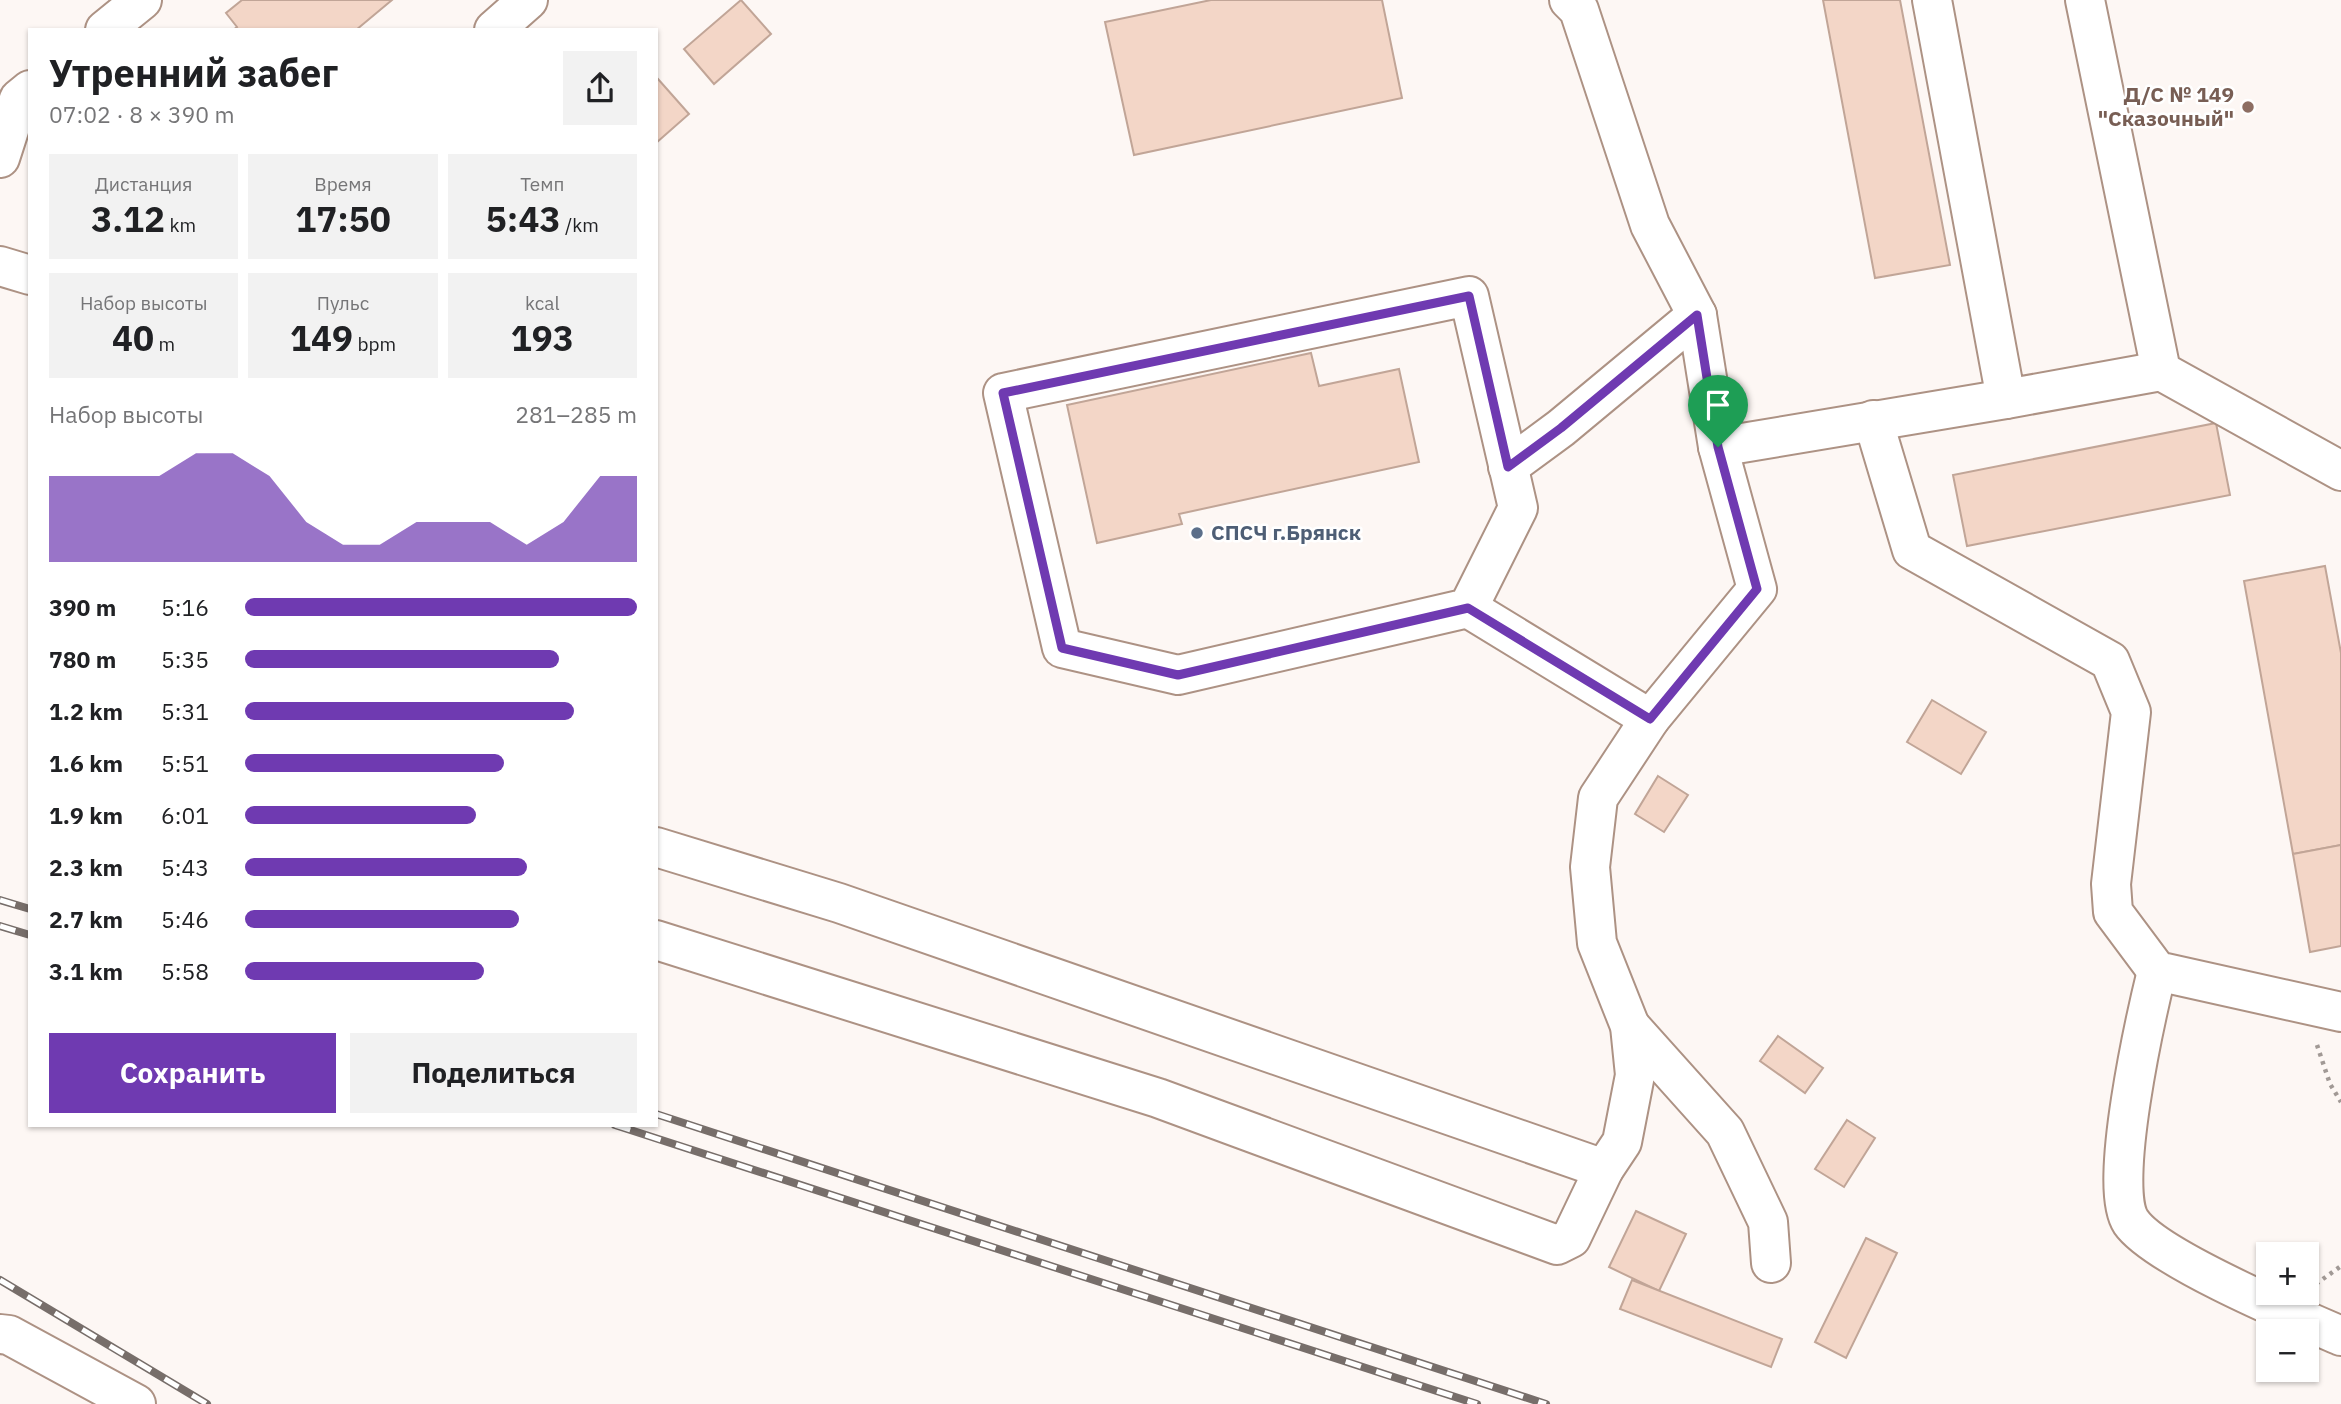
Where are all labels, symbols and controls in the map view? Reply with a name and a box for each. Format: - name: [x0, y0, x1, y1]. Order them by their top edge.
- text: Утренний забег: [49, 48, 338, 97]
- button: share: [563, 51, 637, 125]
- place label: Д/С № 149 "Сказочный": [2098, 80, 2234, 132]
- text: 07:02 · 8 × 390 m: [49, 99, 235, 129]
- marker: Д/С № 149 "Сказочный": [2240, 99, 2256, 115]
- text: Дистанция: [95, 172, 192, 196]
- text: Время: [314, 172, 372, 196]
- text: Темп: [520, 172, 564, 196]
- text: 3.12: [91, 196, 165, 242]
- text: 17:50: [295, 196, 391, 242]
- text: 5:43: [486, 196, 560, 242]
- text: km: [165, 213, 196, 237]
- text: /km: [560, 213, 599, 237]
- text: Набор высоты: [80, 291, 207, 315]
- text: Пульс: [317, 291, 369, 315]
- text: kcal: [525, 291, 560, 315]
- text: 40: [112, 315, 154, 361]
- text: 149: [290, 315, 353, 361]
- text: 193: [511, 315, 574, 361]
- text: m: [154, 332, 175, 356]
- text: bpm: [353, 332, 396, 356]
- pin: [1688, 375, 1748, 447]
- icon: arrive: [1699, 386, 1737, 424]
- text: Набор высоты: [49, 399, 203, 429]
- text: 281–285 m: [515, 399, 637, 429]
- place label: СПСЧ г.Брянск: [1211, 518, 1361, 546]
- marker: СПСЧ г.Брянск: [1189, 525, 1205, 541]
- text: 390 m: [49, 592, 116, 622]
- text: 5:16: [161, 592, 209, 622]
- text: 780 m: [49, 644, 116, 674]
- text: 5:35: [161, 644, 209, 674]
- text: 1.2 km: [49, 696, 123, 726]
- text: 5:31: [161, 696, 209, 726]
- text: 1.6 km: [49, 748, 123, 778]
- text: 5:51: [161, 748, 209, 778]
- text: 1.9 km: [49, 800, 123, 830]
- text: 6:01: [161, 800, 209, 830]
- text: 2.3 km: [49, 852, 123, 882]
- text: 5:43: [161, 852, 209, 882]
- text: 2.7 km: [49, 904, 123, 934]
- text: 5:46: [161, 904, 209, 934]
- text: 3.1 km: [49, 956, 123, 986]
- text: 5:58: [161, 956, 209, 986]
- button: Сохранить: [49, 1033, 336, 1113]
- button: Поделиться: [350, 1033, 637, 1113]
- map controls: [2256, 1242, 2319, 1382]
- button: +: [2256, 1242, 2319, 1305]
- button: −: [2256, 1319, 2319, 1382]

